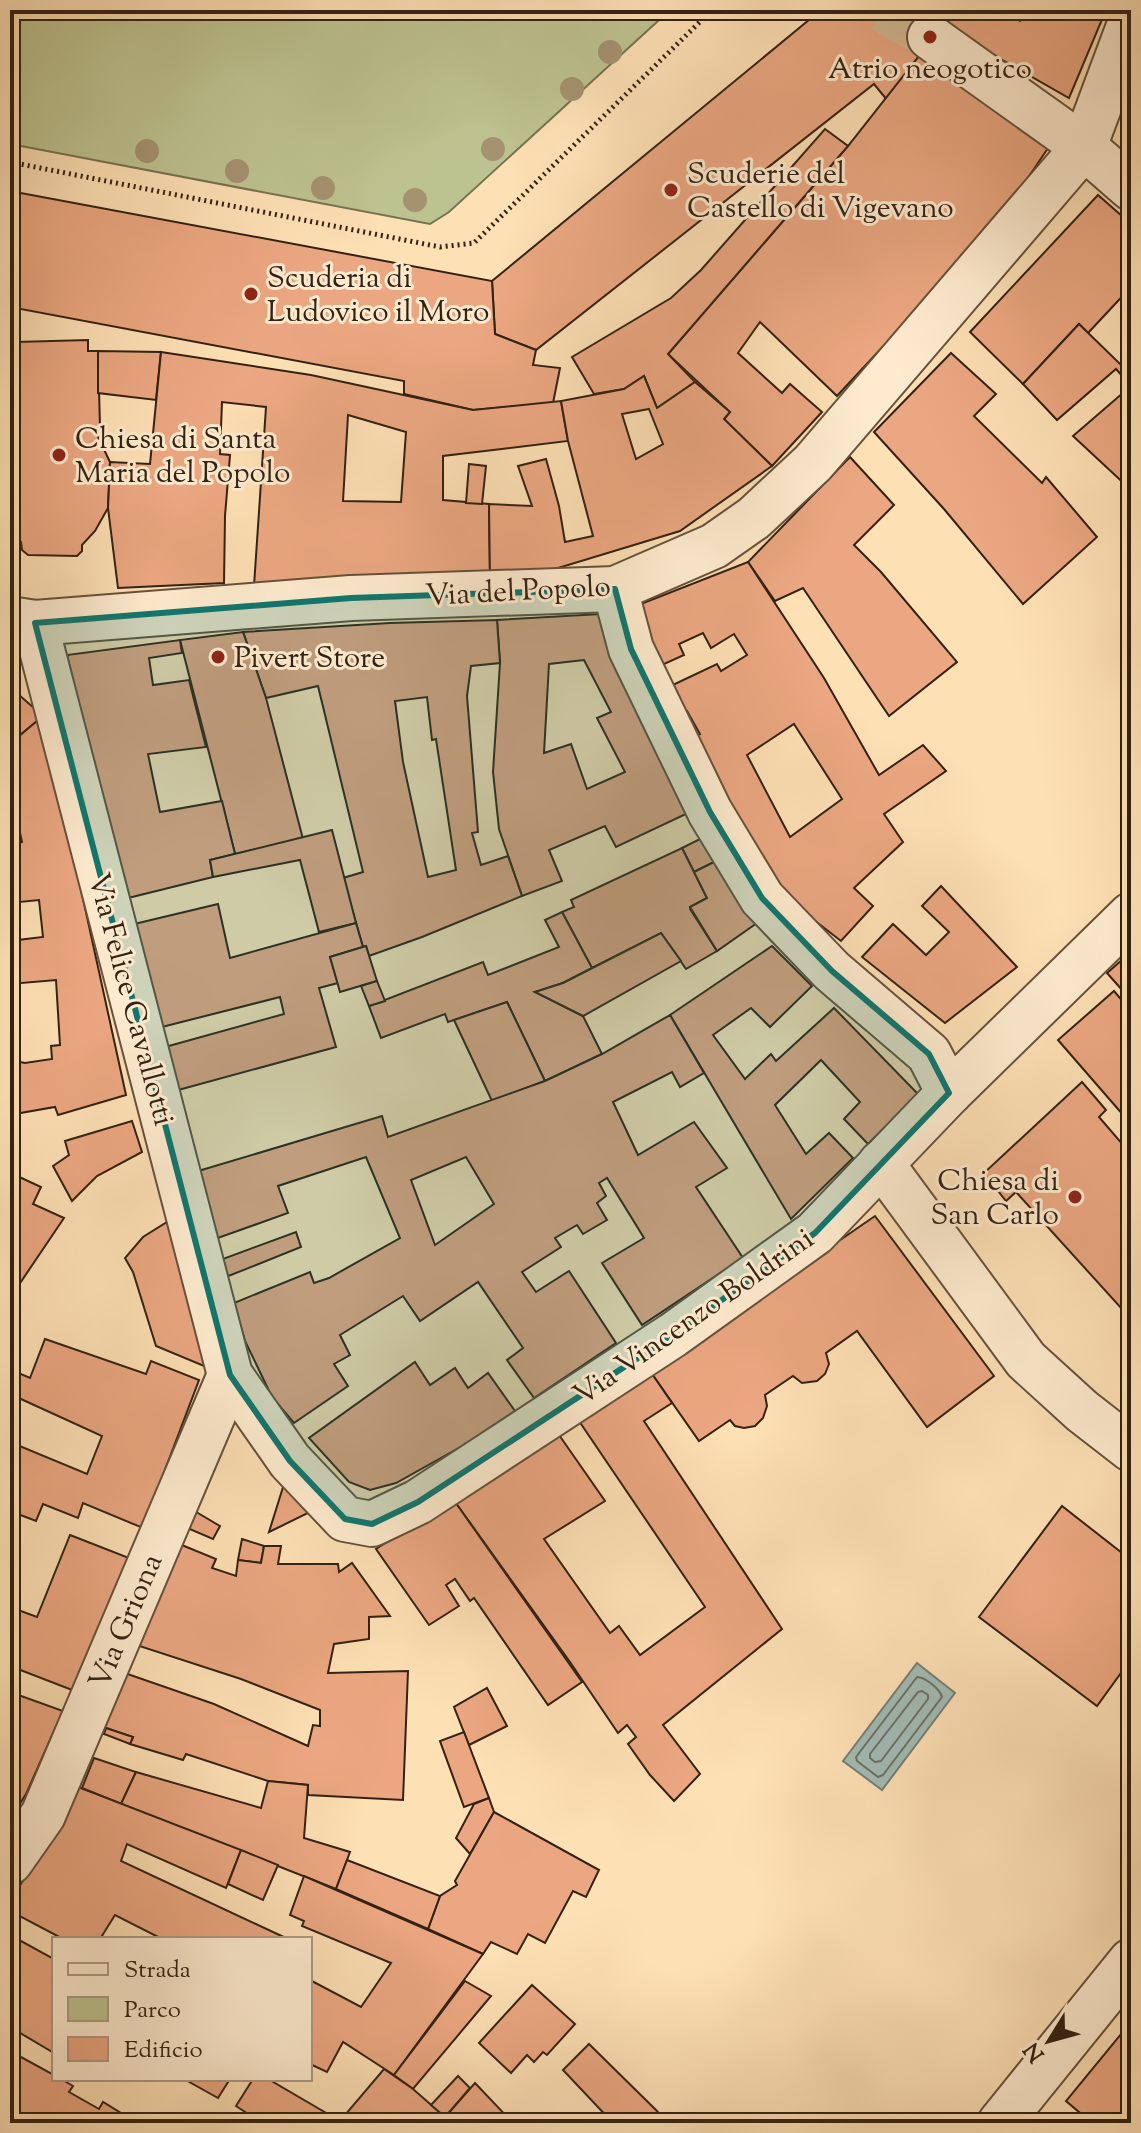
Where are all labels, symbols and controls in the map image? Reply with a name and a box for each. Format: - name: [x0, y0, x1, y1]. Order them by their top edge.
- marker: Atrio neogotico: [921, 28, 939, 46]
- place label: Atrio neogotico: [828, 49, 1032, 92]
- place label: Scuderie del Castello di Vigevano: [687, 154, 954, 231]
- marker: Scuderie del Castello di Vigevano: [662, 181, 680, 199]
- place label: Scuderia di Ludovico il Moro: [267, 258, 489, 335]
- marker: Scuderia di Ludovico il Moro: [242, 285, 260, 303]
- place label: Chiesa di Santa Maria del Popolo: [75, 419, 290, 496]
- marker: Chiesa di Santa Maria del Popolo: [50, 446, 68, 464]
- street label: Via del Popolo: [424, 566, 612, 619]
- place label: Pivert Store: [234, 638, 385, 681]
- marker: Pivert Store: [209, 648, 227, 666]
- street label: Via Felice Cavallotti: [75, 868, 184, 1131]
- place label: Chiesa di San Carlo: [930, 1161, 1059, 1238]
- marker: Chiesa di San Carlo: [1066, 1188, 1084, 1206]
- street label: Via Vincenzo Boldrini: [565, 1219, 823, 1417]
- street label: Via Griona: [80, 1547, 175, 1696]
- legend: [52, 1937, 312, 2081]
- text: Strada: [124, 1954, 191, 1988]
- text: Parco: [124, 1994, 181, 2028]
- north arrow: [1009, 2001, 1089, 2081]
- text: Edificio: [124, 2034, 203, 2068]
- text: N: [1017, 2034, 1053, 2068]

